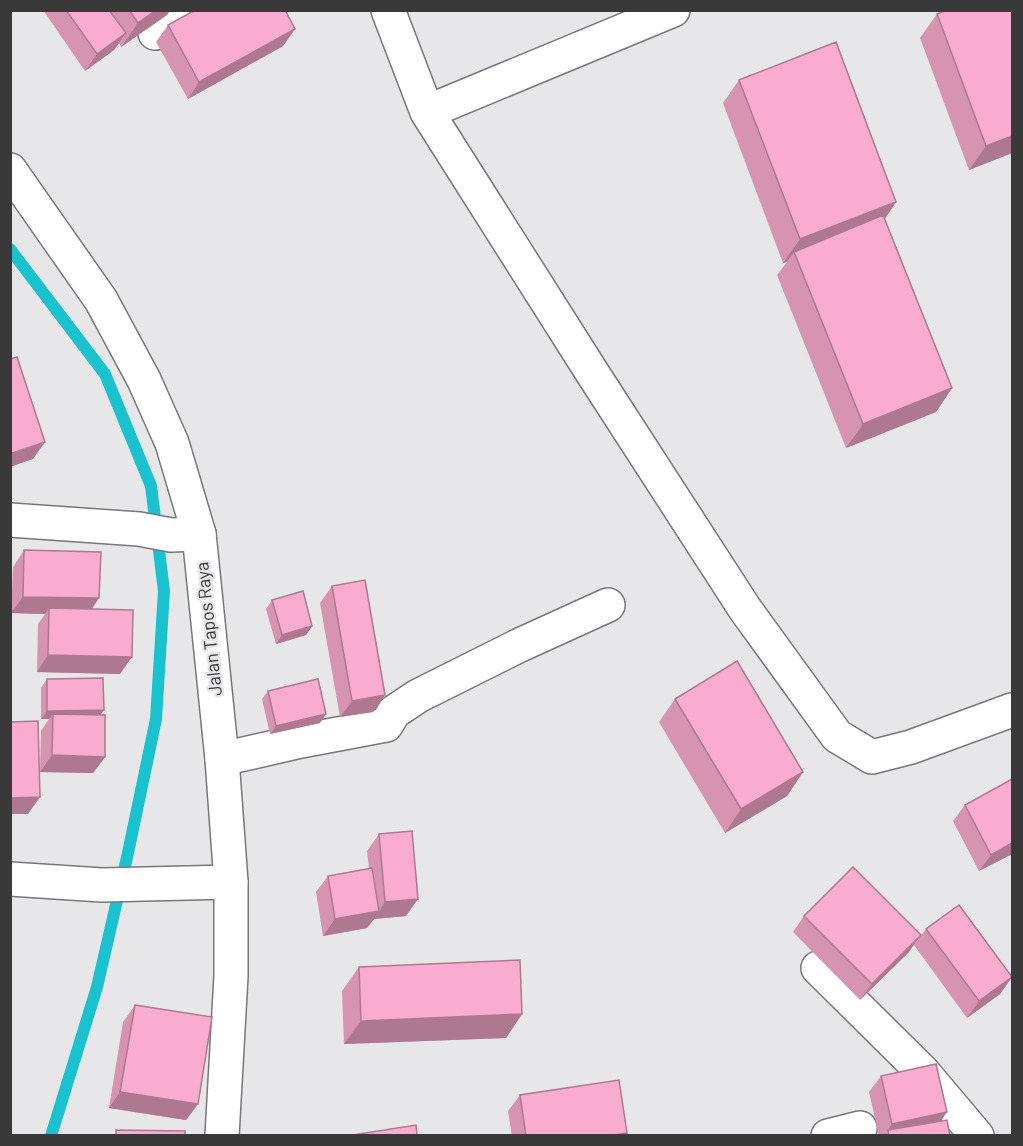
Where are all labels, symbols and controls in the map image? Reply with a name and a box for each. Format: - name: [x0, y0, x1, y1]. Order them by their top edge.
- street label: Jalan Tapos Raya: [190, 561, 226, 697]

